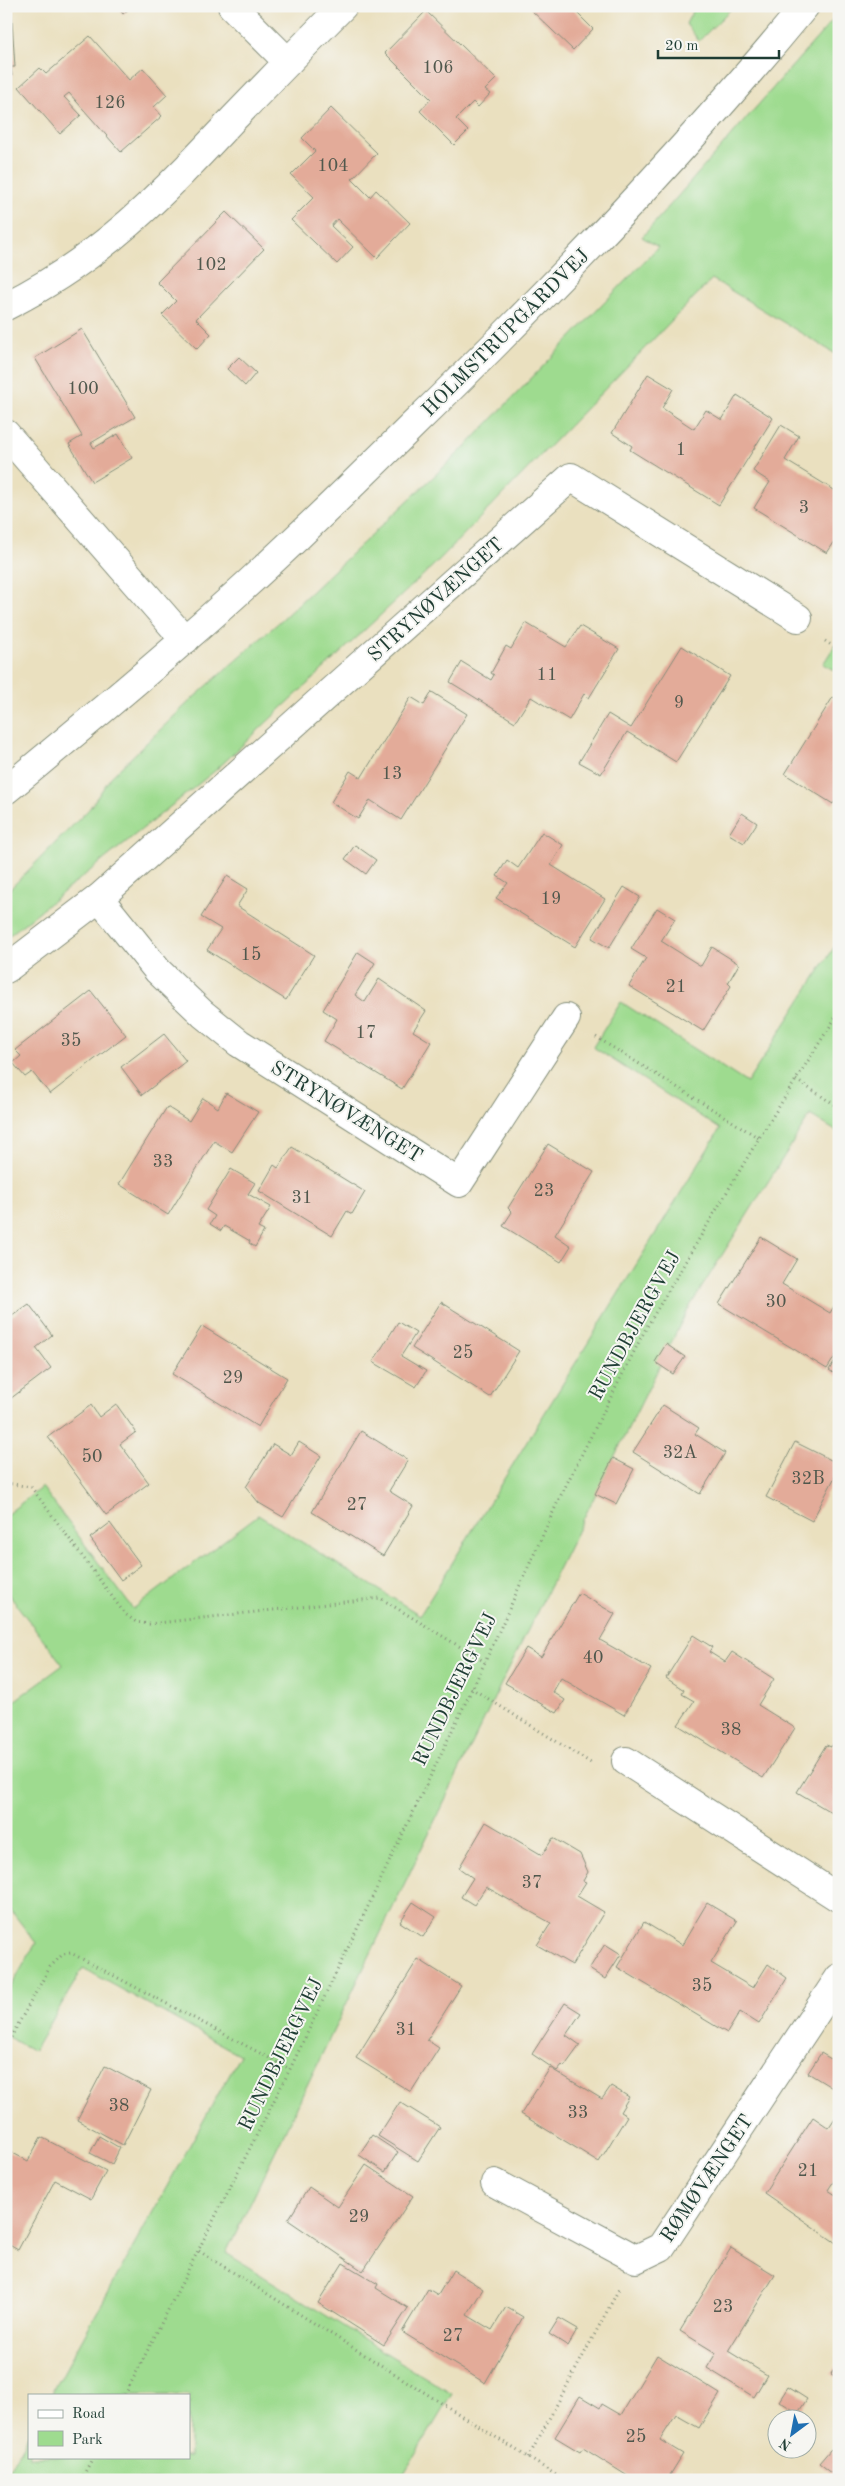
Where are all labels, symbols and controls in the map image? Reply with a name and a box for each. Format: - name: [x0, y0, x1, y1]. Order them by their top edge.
- scale bar: [658, 28, 779, 60]
- text: 20 m: [665, 39, 699, 54]
- house number: 106: [422, 59, 454, 77]
- house number: 126: [94, 94, 126, 112]
- house number: 104: [317, 157, 349, 175]
- street label: HOLMSTRUPGÅRDVEJ: [416, 243, 594, 421]
- house number: 102: [195, 256, 227, 274]
- house number: 100: [67, 380, 99, 398]
- house number: 1: [676, 441, 686, 459]
- house number: 3: [799, 499, 809, 517]
- street label: STRYNØVÆNGET: [365, 535, 508, 666]
- house number: 11: [537, 666, 557, 684]
- house number: 9: [674, 694, 684, 712]
- house number: 13: [382, 765, 402, 783]
- house number: 19: [541, 890, 561, 908]
- house number: 15: [241, 946, 261, 964]
- house number: 21: [666, 978, 686, 996]
- house number: 17: [356, 1024, 376, 1042]
- house number: 35: [61, 1032, 81, 1050]
- street label: STRYNØVÆNGET: [267, 1058, 425, 1167]
- house number: 33: [153, 1153, 173, 1171]
- house number: 23: [534, 1182, 554, 1200]
- house number: 31: [292, 1189, 312, 1207]
- street label: RUNDBJERGVEJ: [586, 1248, 685, 1404]
- house number: 30: [766, 1293, 786, 1311]
- house number: 25: [453, 1344, 473, 1362]
- house number: 29: [223, 1369, 243, 1387]
- house number: 32A: [663, 1444, 698, 1462]
- house number: 50: [82, 1448, 102, 1466]
- house number: 32B: [791, 1470, 825, 1488]
- house number: 27: [347, 1496, 367, 1514]
- street label: RUNDBJERGVEJ: [410, 1610, 502, 1769]
- house number: 40: [583, 1649, 603, 1667]
- house number: 38: [721, 1721, 741, 1739]
- house number: 37: [522, 1874, 542, 1892]
- street label: RUNDBJERGVEJ: [236, 1975, 328, 2134]
- house number: 35: [692, 1977, 712, 1995]
- house number: 31: [396, 2021, 416, 2039]
- house number: 38: [109, 2097, 129, 2115]
- house number: 33: [568, 2104, 588, 2122]
- street label: RØMØVÆNGET: [658, 2112, 758, 2247]
- house number: 21: [798, 2162, 818, 2180]
- house number: 29: [349, 2208, 369, 2226]
- house number: 23: [713, 2298, 733, 2316]
- house number: 27: [443, 2327, 463, 2345]
- legend: [28, 2394, 190, 2458]
- text: Road: [72, 2407, 106, 2422]
- north arrow: [768, 2408, 818, 2458]
- house number: 25: [626, 2428, 646, 2446]
- text: Park: [72, 2433, 103, 2448]
- text: N: [777, 2435, 794, 2453]

